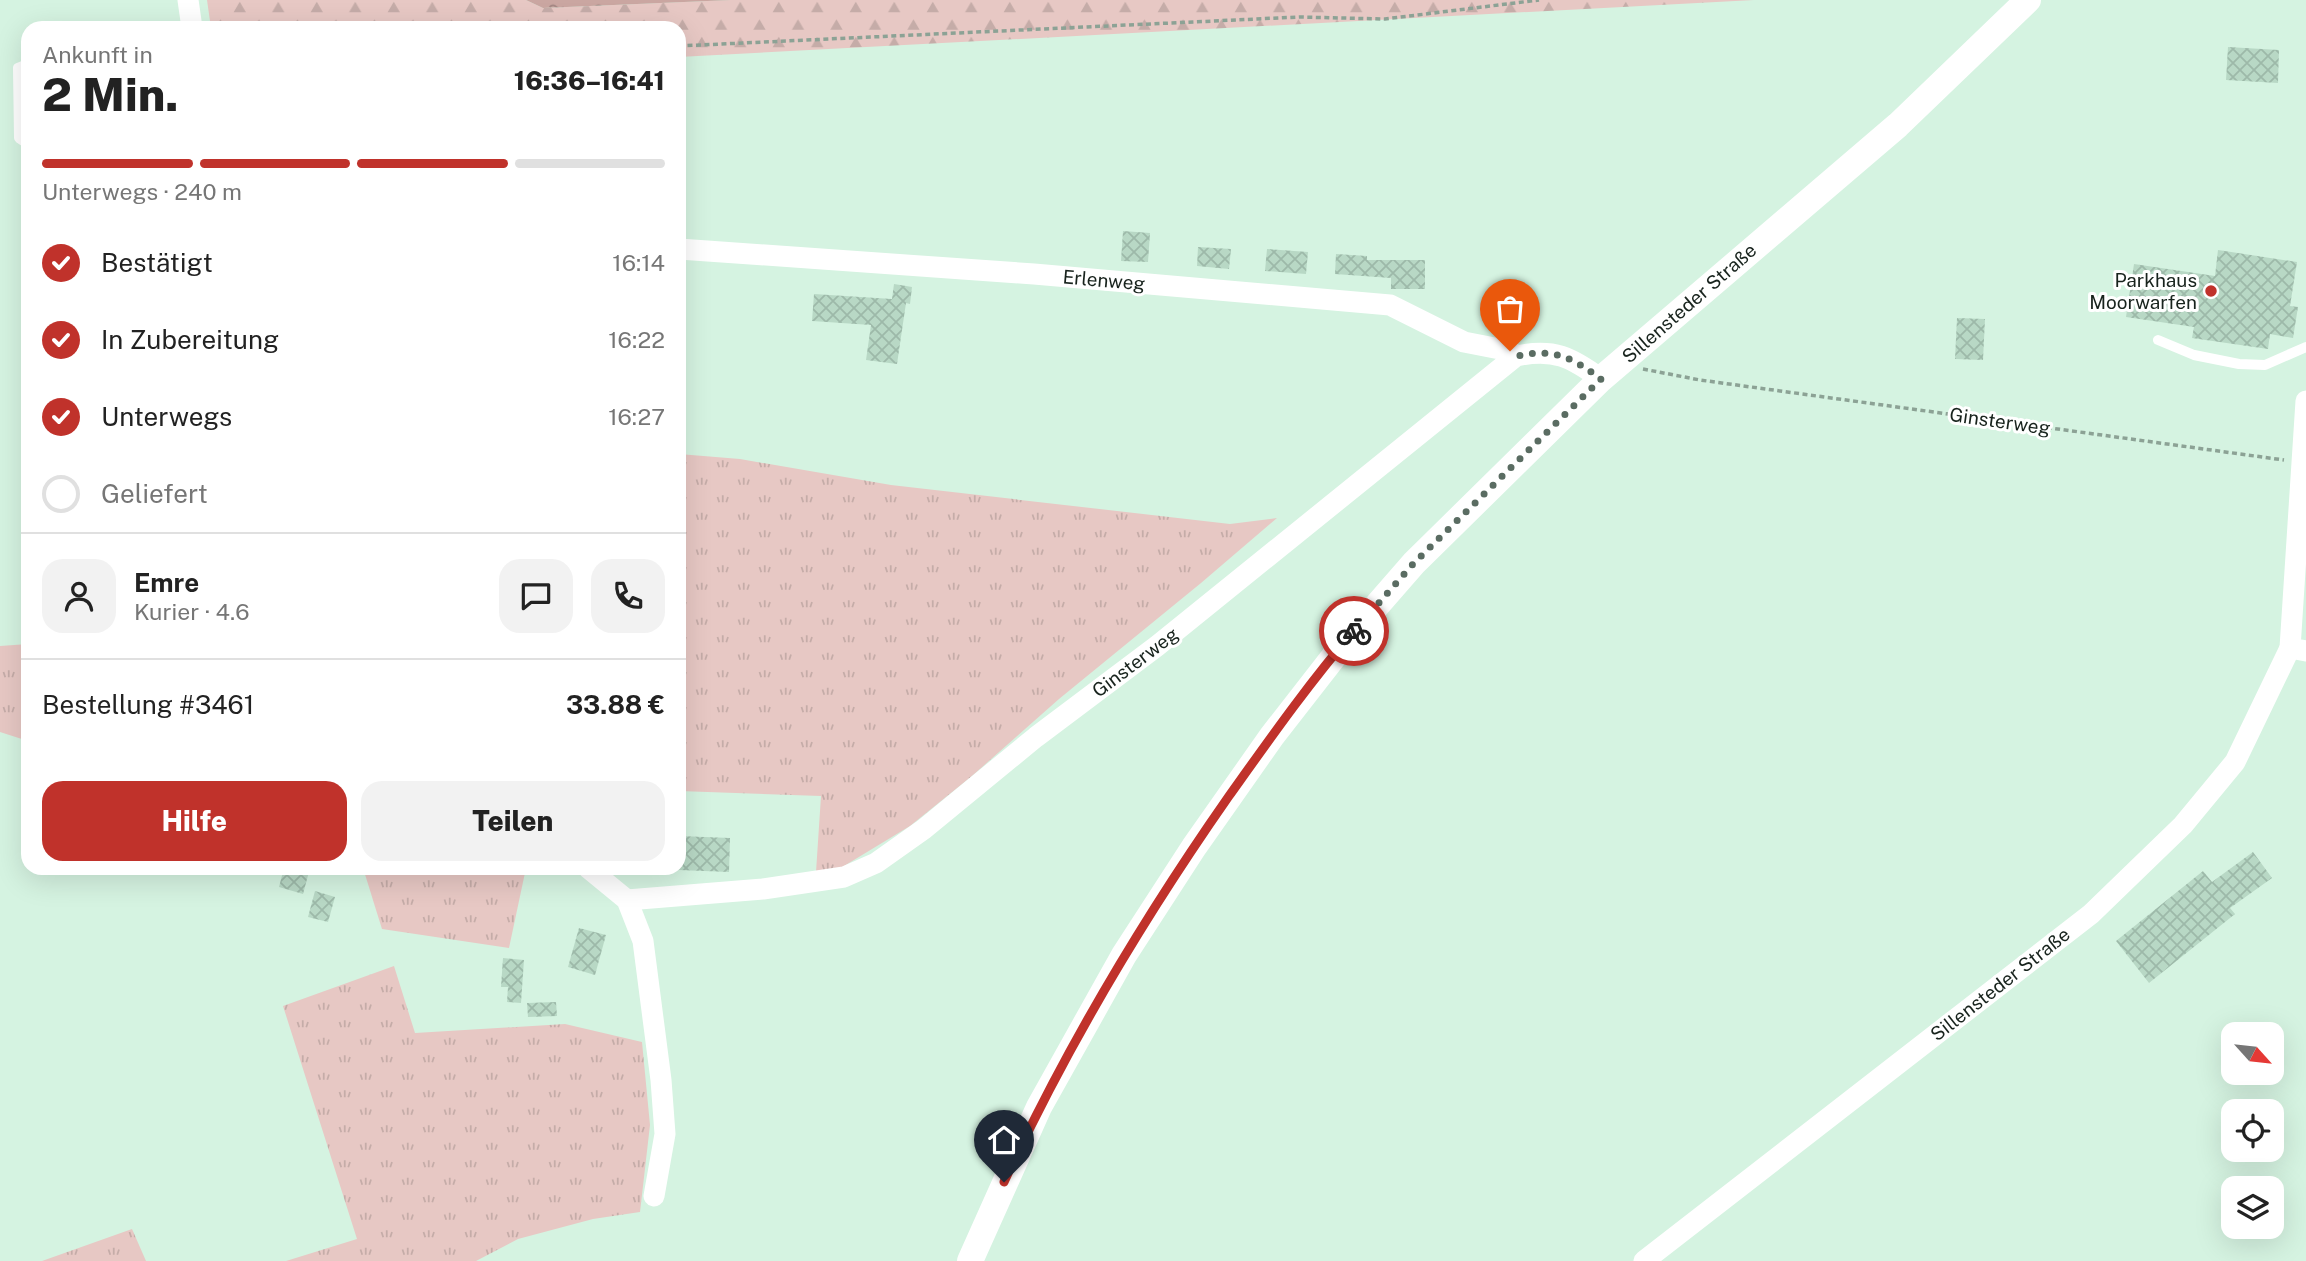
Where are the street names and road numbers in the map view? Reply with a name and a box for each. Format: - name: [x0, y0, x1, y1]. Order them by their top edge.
- street label: Sillensteder Straße: [1617, 239, 1761, 367]
- street label: Erlenweg: [1062, 265, 1146, 295]
- street label: Ginsterweg: [1948, 403, 2052, 439]
- street label: Ginsterweg: [1088, 622, 1182, 701]
- street label: Sillensteder Straße: [1926, 923, 2074, 1045]

